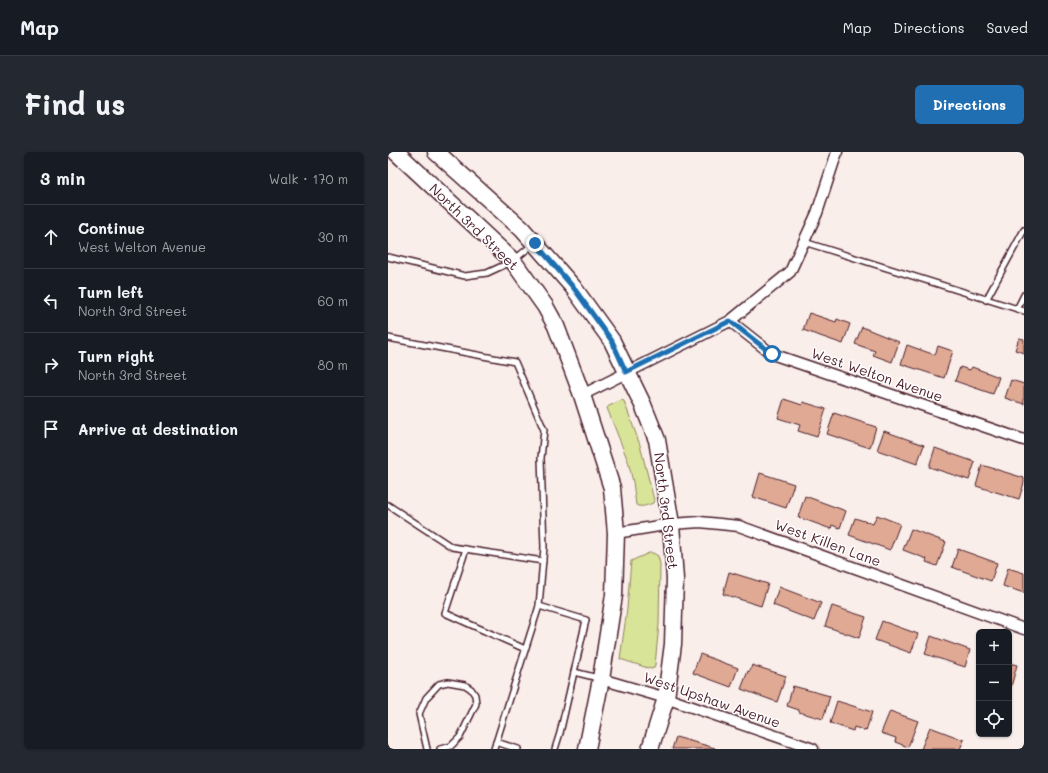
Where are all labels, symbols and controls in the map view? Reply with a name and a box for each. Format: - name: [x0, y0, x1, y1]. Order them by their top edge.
- text: Map: [20, 15, 59, 40]
- text: Map: [843, 18, 871, 37]
- text: Directions: [893, 18, 964, 37]
- text: Saved: [986, 18, 1028, 37]
- button: Directions: [915, 85, 1024, 124]
- text: Find us: [24, 86, 125, 122]
- text: 3 min: [40, 167, 85, 189]
- text: Walk · 170 m: [269, 170, 348, 187]
- street label: North 3rd Street: [426, 179, 523, 274]
- text: Continue: [78, 218, 145, 238]
- icon: ahead: [40, 226, 62, 248]
- text: 30 m: [318, 228, 348, 245]
- route end: [526, 234, 544, 252]
- text: West Welton Avenue: [78, 238, 206, 255]
- text: Turn left: [78, 282, 143, 302]
- icon: left: [40, 290, 62, 312]
- text: 60 m: [318, 292, 348, 309]
- text: North 3rd Street: [78, 302, 187, 319]
- street label: West Welton Avenue: [809, 343, 946, 406]
- route start: [763, 345, 781, 363]
- text: Turn right: [78, 346, 155, 366]
- icon: right: [40, 354, 62, 376]
- text: 80 m: [318, 356, 348, 373]
- text: North 3rd Street: [78, 366, 187, 383]
- icon: arrive: [40, 418, 62, 440]
- text: Arrive at destination: [78, 419, 238, 439]
- street label: North 3rd Street: [650, 452, 683, 570]
- street label: West Killen Lane: [772, 515, 884, 571]
- map controls: [976, 629, 1012, 737]
- button: +: [976, 629, 1012, 665]
- button: −: [976, 665, 1012, 701]
- street label: West Upshaw Avenue: [641, 667, 783, 732]
- button: locate: [976, 701, 1012, 737]

